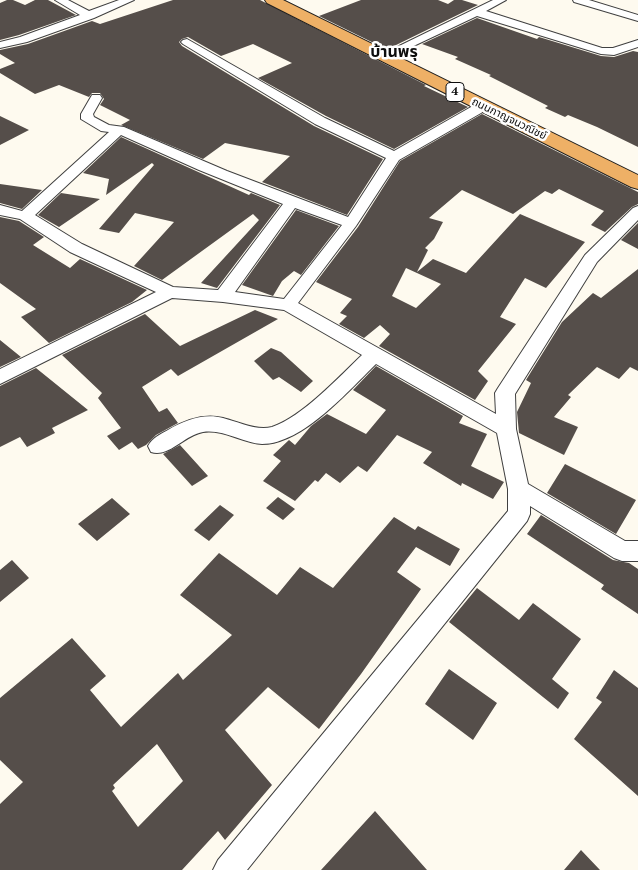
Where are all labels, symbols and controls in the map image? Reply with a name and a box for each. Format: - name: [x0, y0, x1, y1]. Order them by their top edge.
- district label: บ้านพรุ: [370, 42, 418, 62]
- road number: 4: [446, 82, 464, 101]
- street label: ถนนกาญจนวณิชย์: [469, 95, 549, 143]

